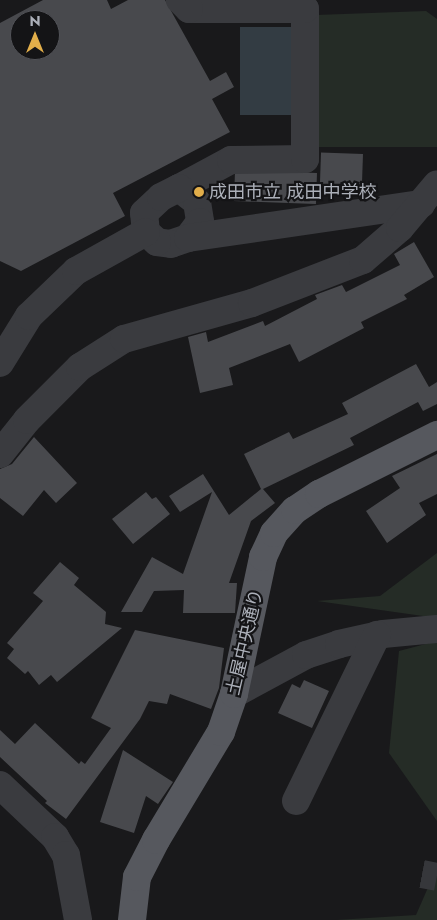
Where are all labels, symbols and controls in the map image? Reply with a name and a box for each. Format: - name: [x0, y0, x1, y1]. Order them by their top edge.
- north arrow: [10, 10, 60, 60]
- text: N: [29, 11, 41, 31]
- place label: 成田市立 成田中学校: [209, 181, 376, 203]
- marker: 成田市立 成田中学校: [193, 186, 205, 198]
- street label: 土屋中央通り: [222, 587, 268, 697]

